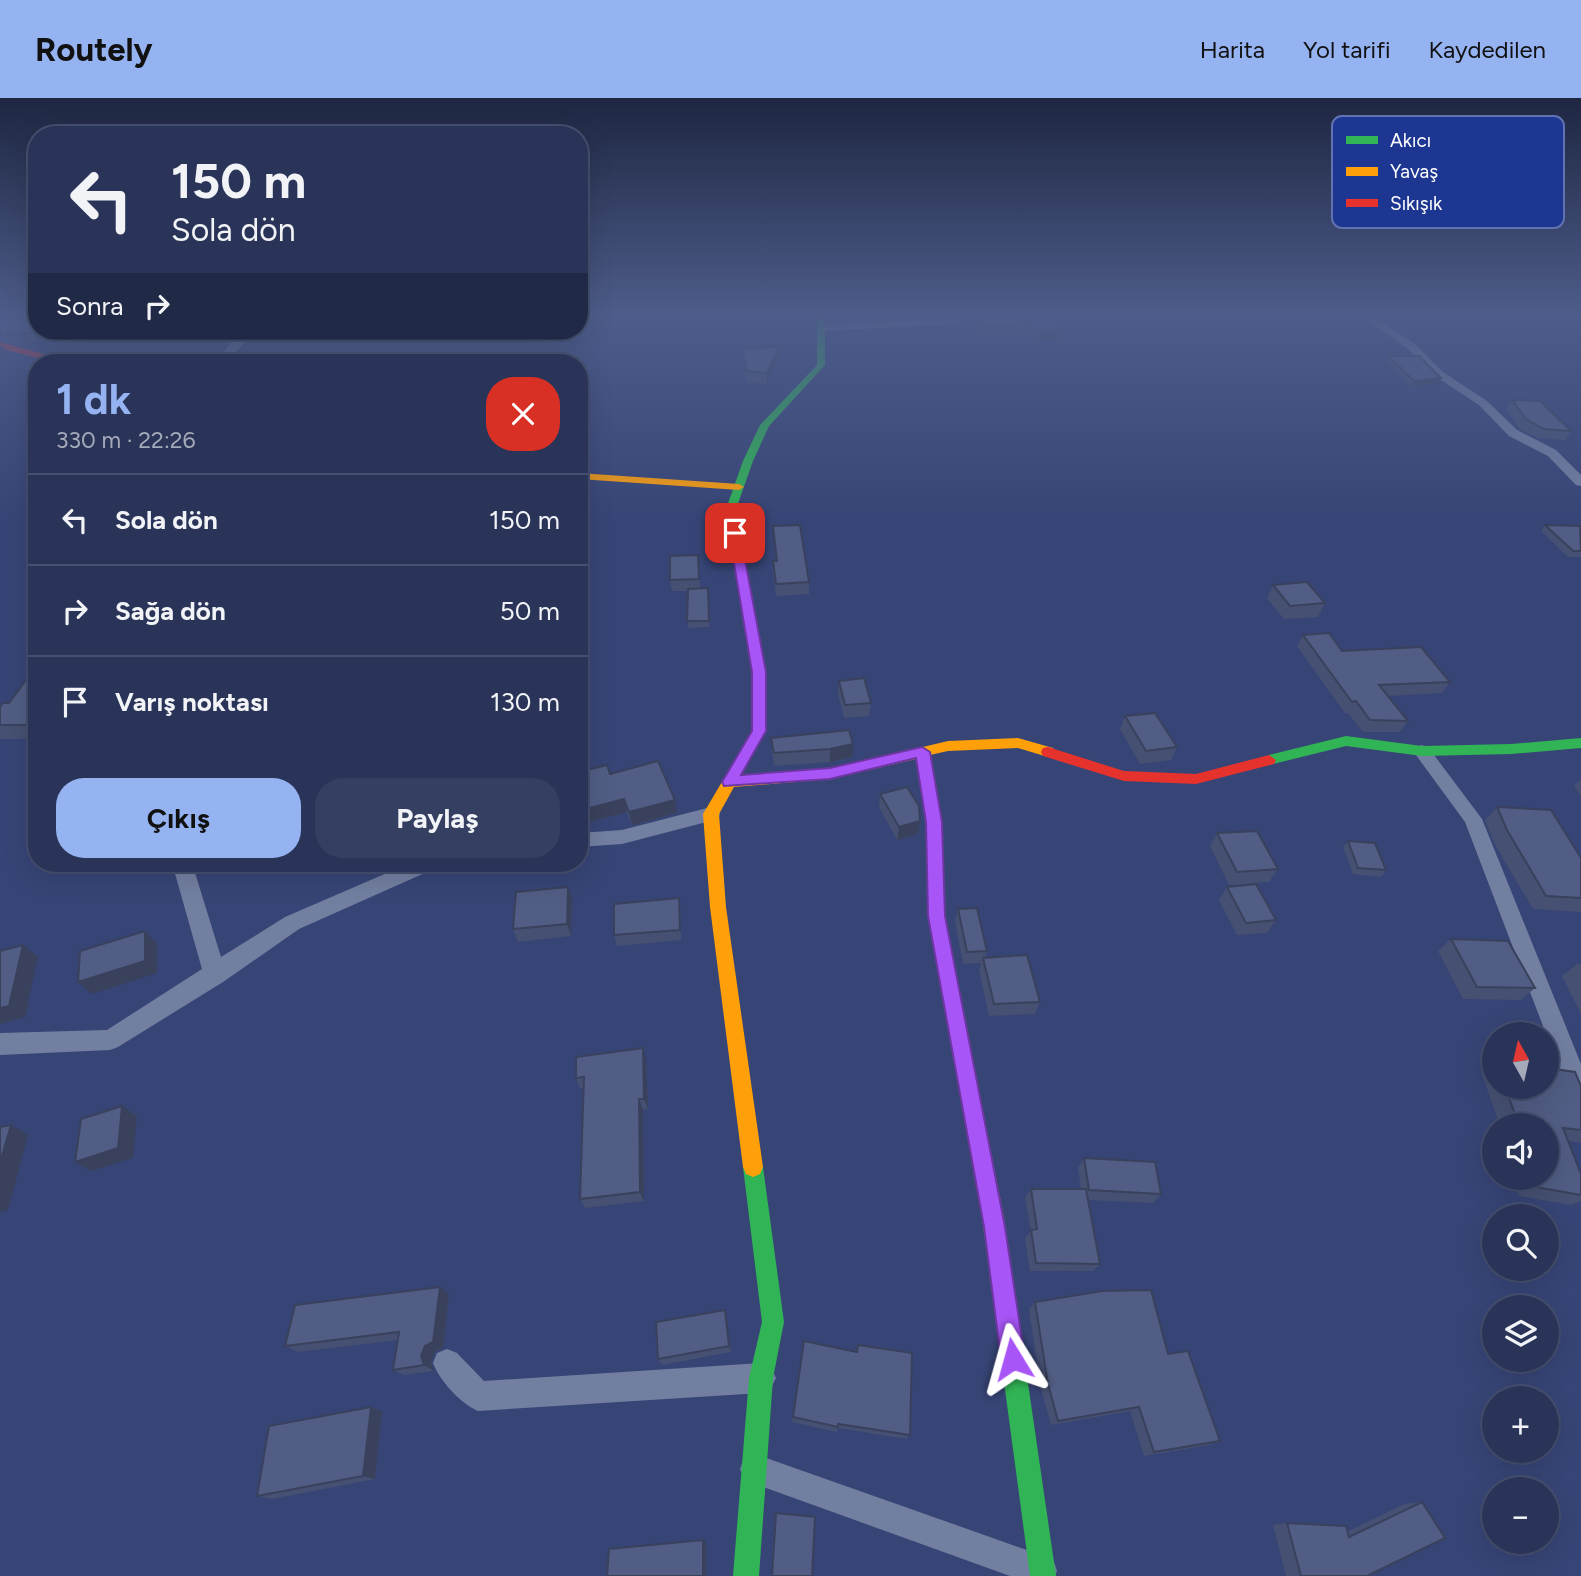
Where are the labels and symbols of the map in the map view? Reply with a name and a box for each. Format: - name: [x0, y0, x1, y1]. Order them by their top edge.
- legend: [1332, 116, 1564, 228]
- text: Akıcı: [1390, 129, 1431, 152]
- text: Yavaş: [1390, 160, 1438, 183]
- text: Sıkışık: [1390, 192, 1443, 215]
- pin: [705, 503, 765, 563]
- north arrow: [1482, 1022, 1559, 1099]
- position arrow: [976, 1322, 1050, 1396]

